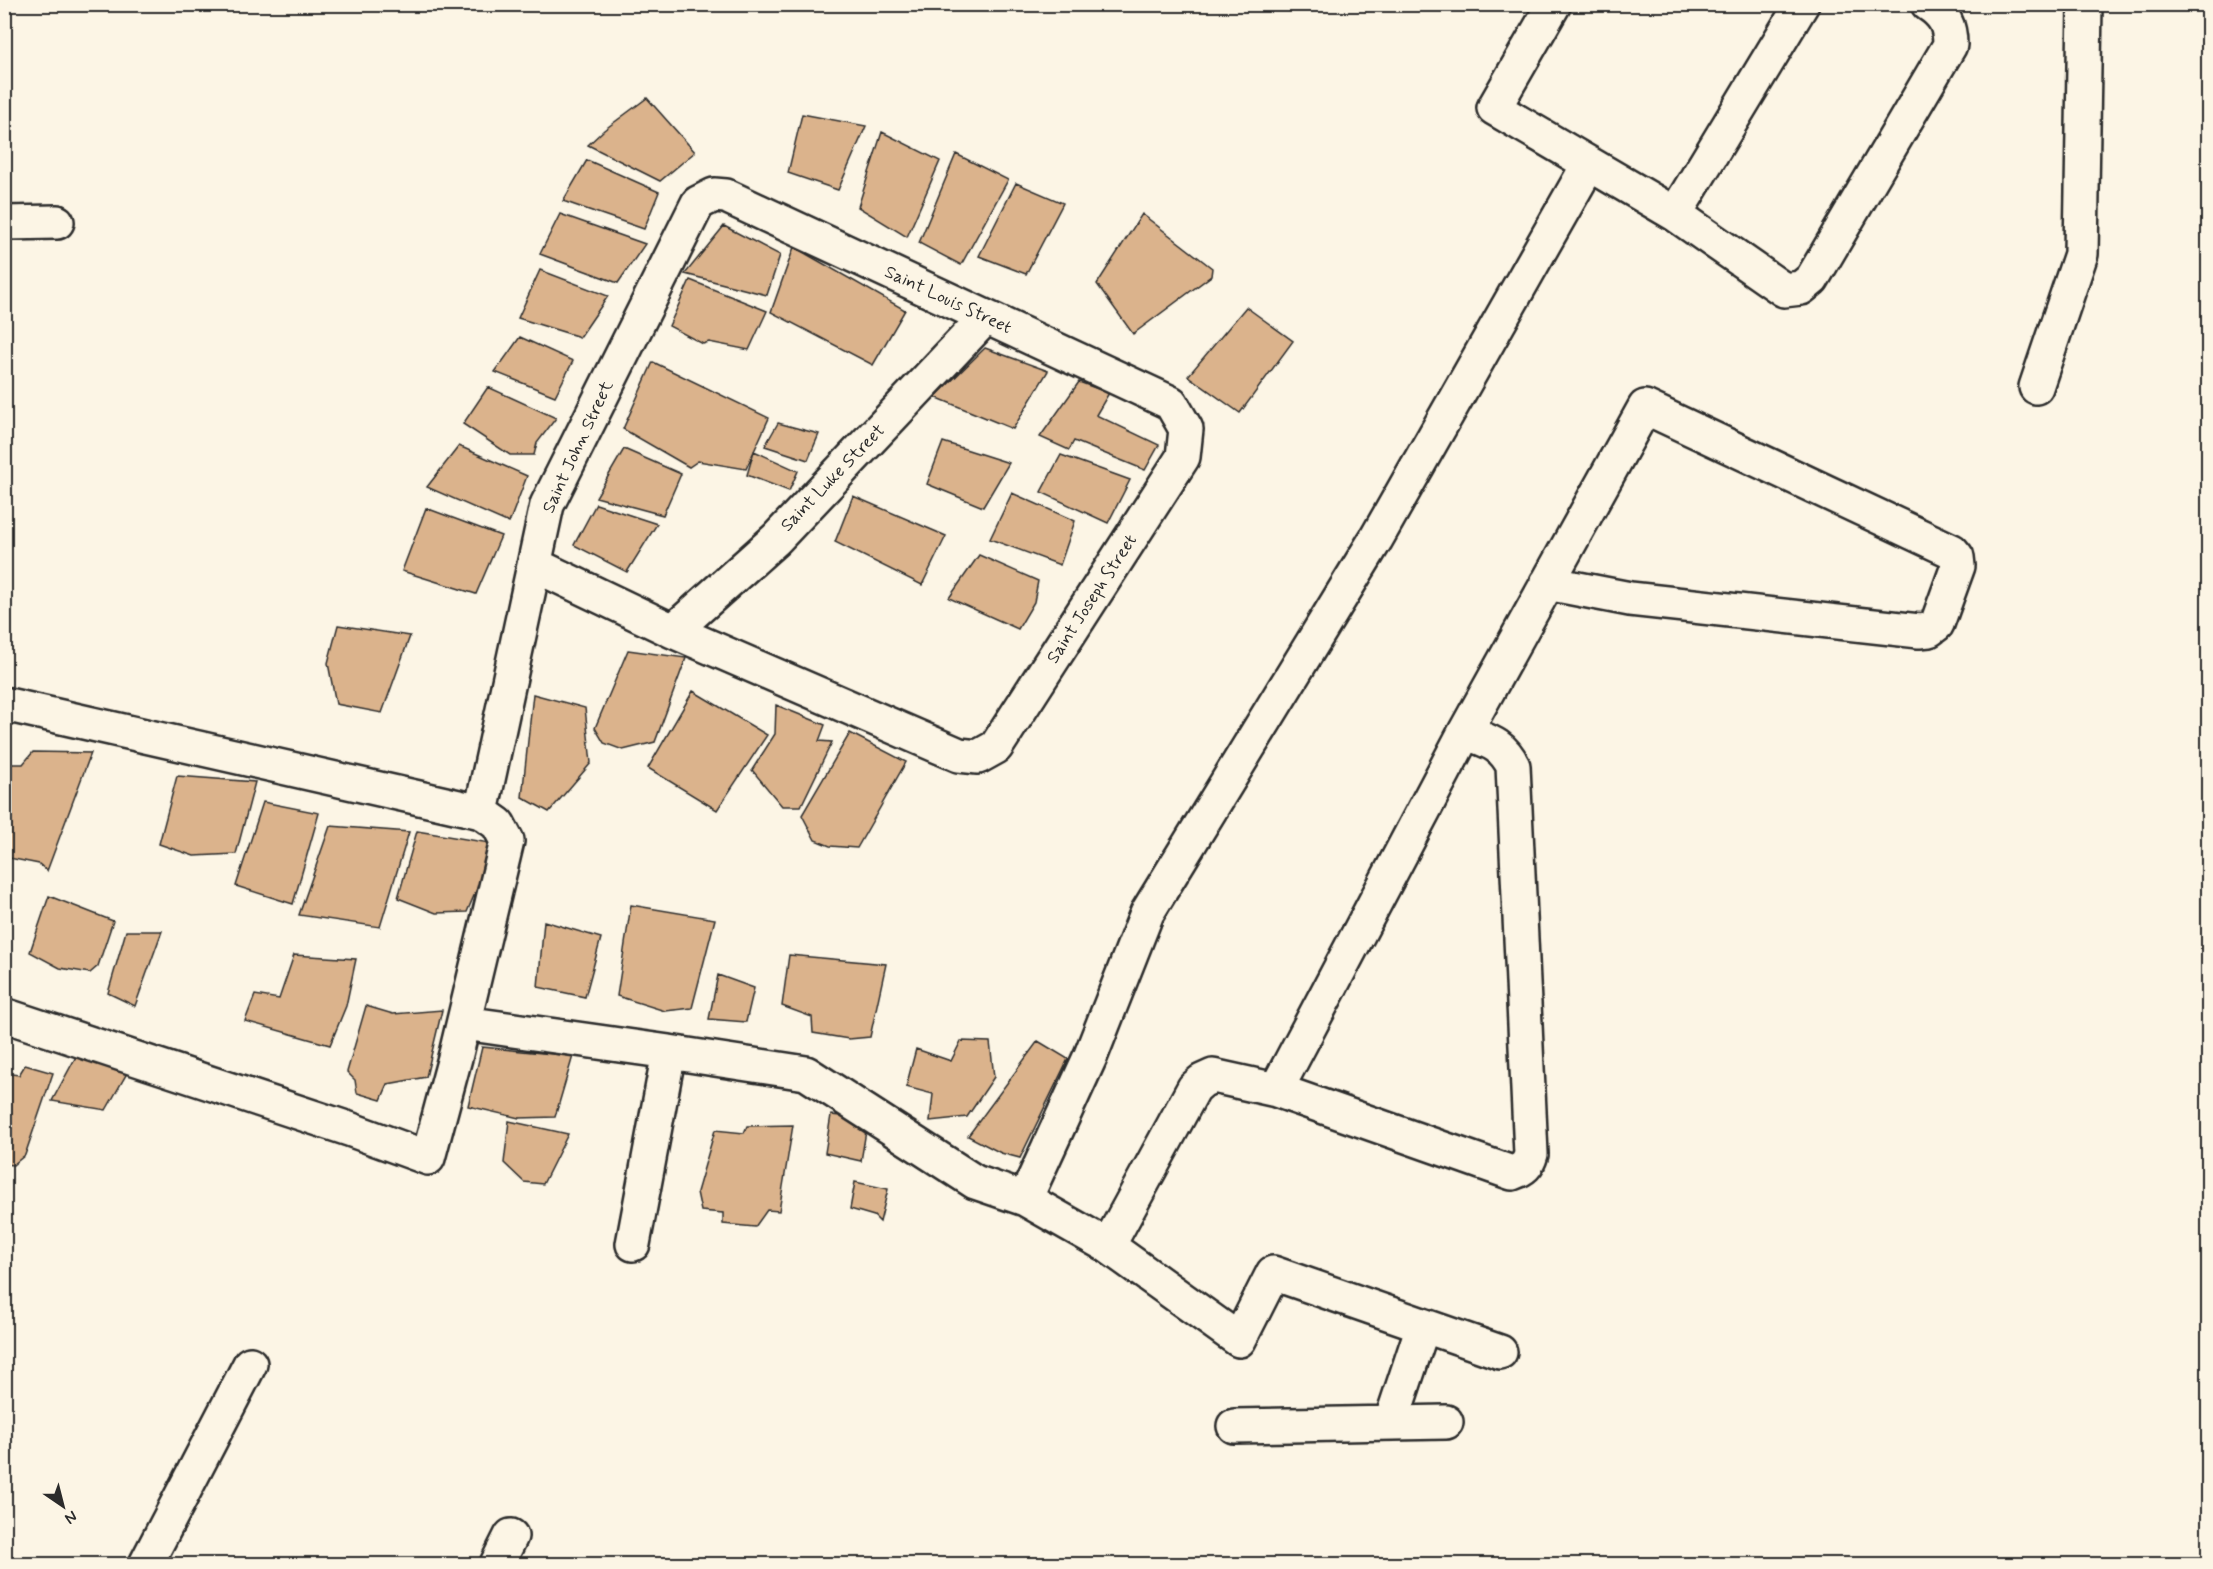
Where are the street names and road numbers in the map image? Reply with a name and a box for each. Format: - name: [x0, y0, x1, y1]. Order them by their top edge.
- street label: Saint Louis Street: [881, 260, 1016, 340]
- street label: Saint John Street: [537, 377, 619, 517]
- street label: Saint Luke Street: [775, 419, 891, 537]
- street label: Saint Joseph Street: [1041, 530, 1143, 668]

